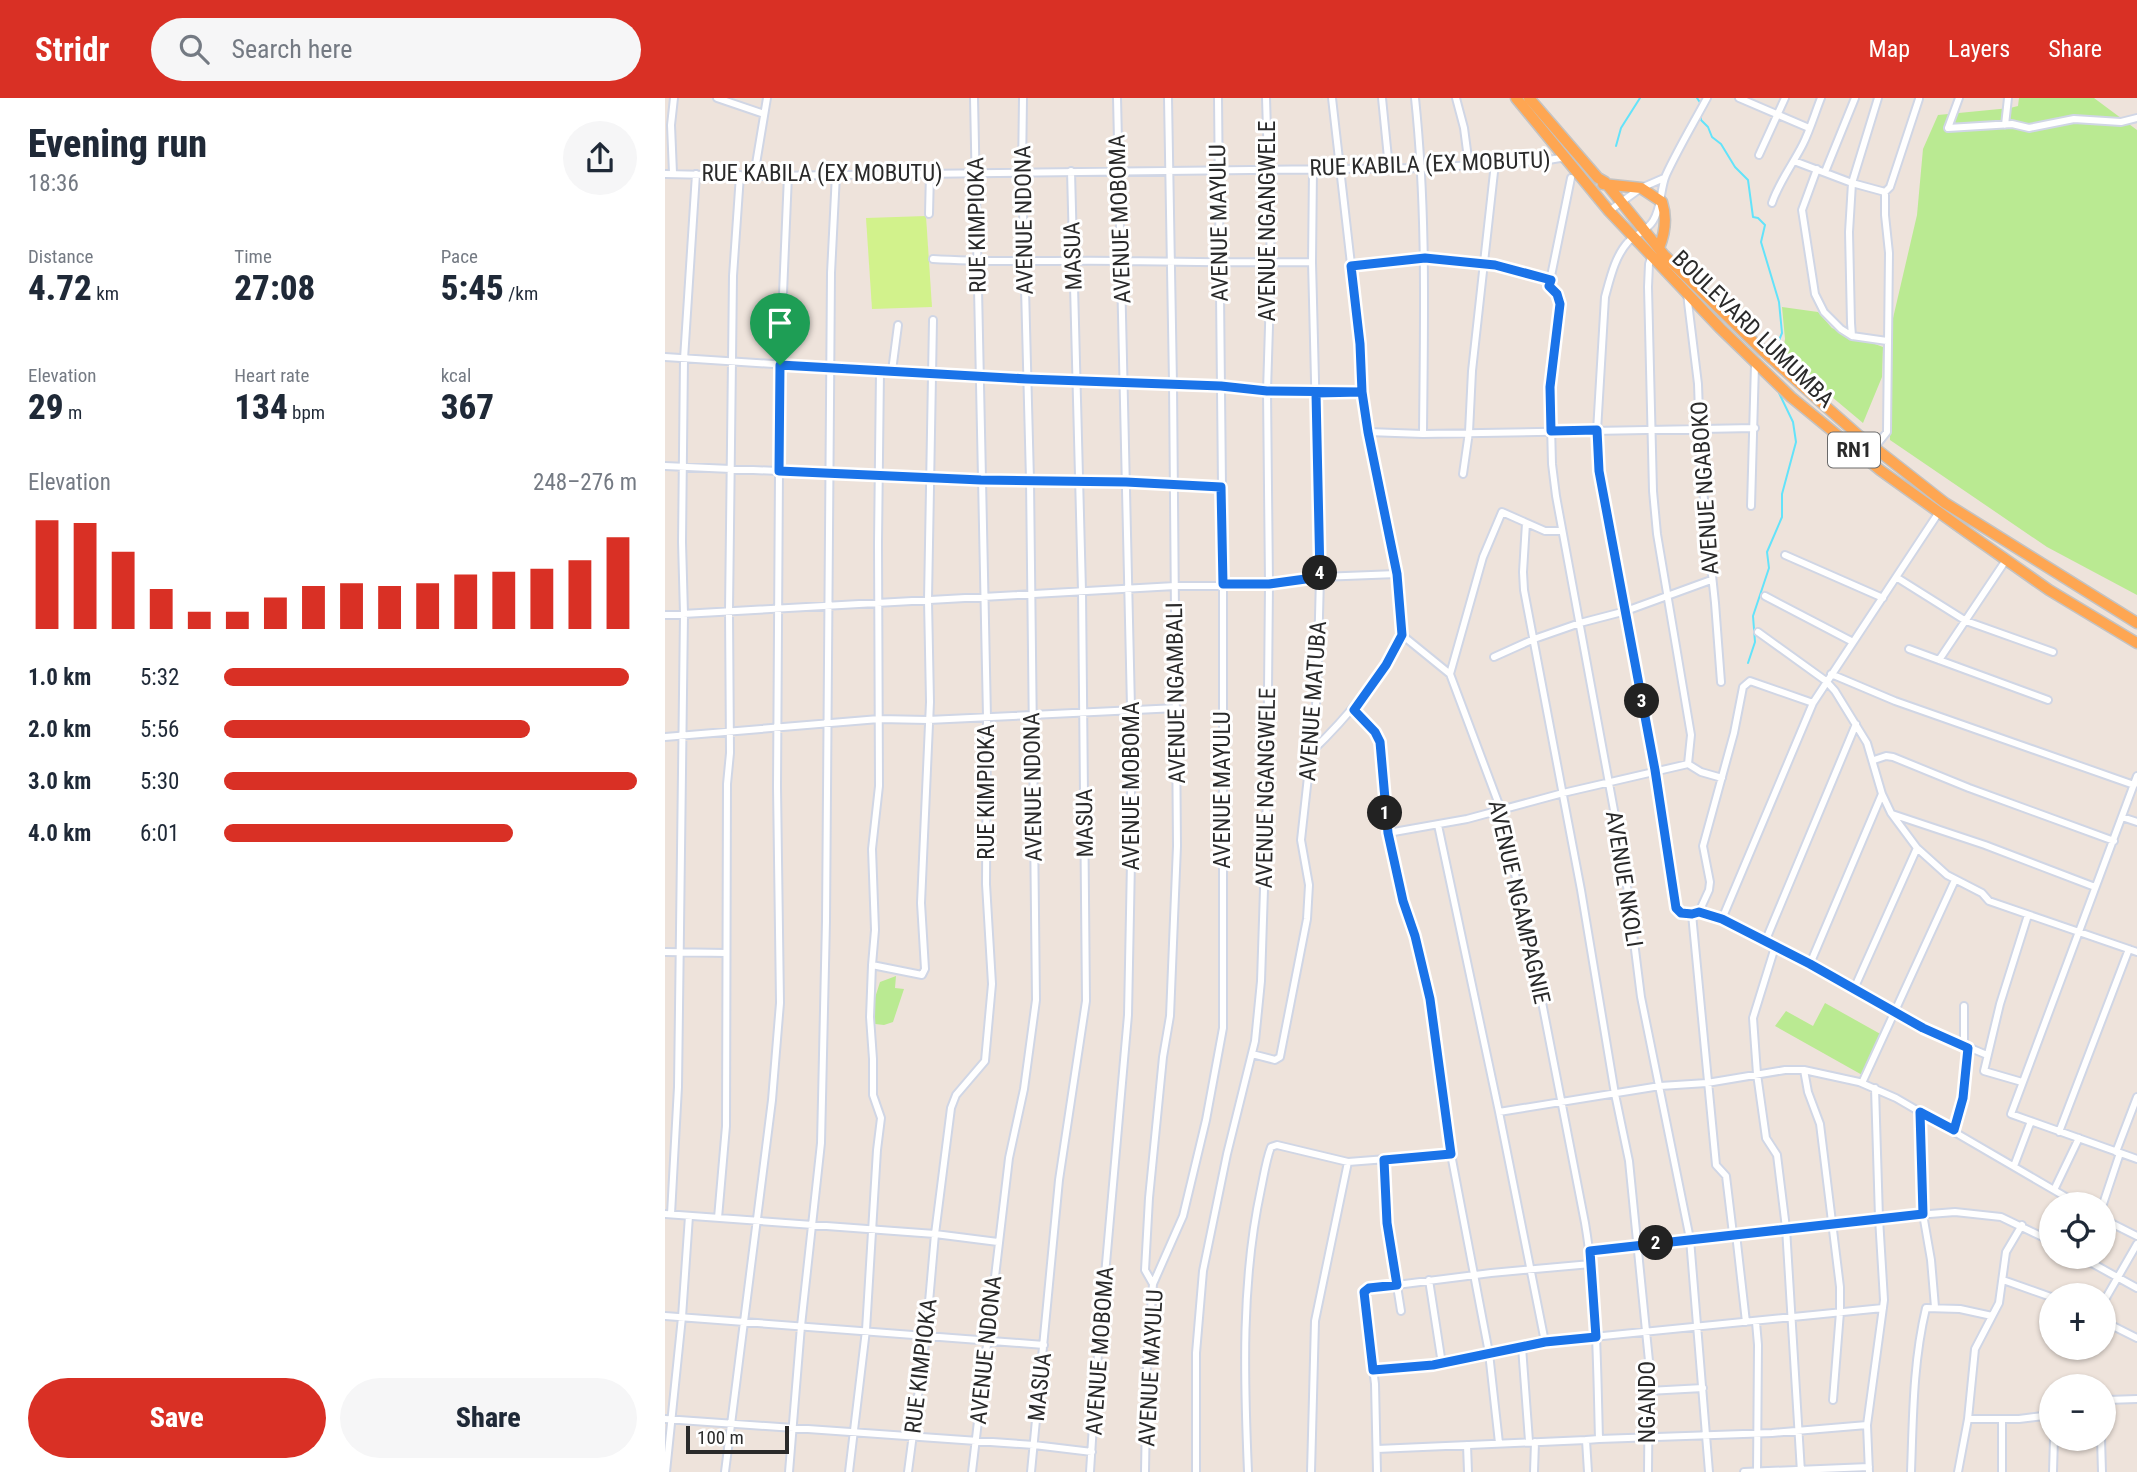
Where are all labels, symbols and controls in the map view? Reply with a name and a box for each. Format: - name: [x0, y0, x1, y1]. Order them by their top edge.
- search box: [151, 18, 641, 81]
- text: Stridr: [35, 30, 109, 69]
- icon: search: [175, 30, 213, 68]
- text: Search here: [231, 34, 352, 64]
- text: Map: [1869, 35, 1910, 63]
- text: Layers: [1948, 35, 2010, 63]
- text: Share: [2048, 35, 2102, 63]
- button: share: [563, 121, 637, 195]
- street label: AVENUE NGANGWELE: [1254, 121, 1281, 321]
- text: Evening run: [28, 122, 207, 166]
- street label: AVENUE MOBOMA: [1104, 134, 1136, 304]
- street label: AVENUE MAYULU: [1204, 144, 1234, 302]
- street label: AVENUE NDONA: [1009, 145, 1039, 295]
- street label: RUE KABILA (EX MOBUTU): [1309, 146, 1551, 182]
- street label: RUE KIMPIOKA: [962, 157, 992, 293]
- street label: RUE KABILA (EX MOBUTU): [701, 160, 943, 187]
- text: 18:36: [28, 170, 79, 197]
- street label: MASUA: [1058, 221, 1088, 291]
- text: Distance: [28, 245, 93, 268]
- text: Time: [234, 245, 272, 268]
- text: Pace: [441, 245, 478, 268]
- street label: BOULEVARD LUMUMBA: [1667, 245, 1839, 413]
- text: 4.72: [28, 268, 92, 309]
- text: 27:08: [234, 268, 315, 309]
- text: 5:45: [441, 268, 504, 309]
- text: km: [92, 282, 119, 305]
- text: /km: [504, 282, 538, 305]
- pin: [750, 293, 810, 365]
- icon: arrive: [761, 304, 799, 342]
- text: Elevation: [28, 364, 96, 387]
- text: Heart rate: [234, 364, 309, 387]
- text: kcal: [441, 364, 471, 387]
- text: 29: [28, 387, 64, 428]
- text: 134: [234, 387, 288, 428]
- text: 367: [441, 387, 494, 428]
- street label: AVENUE NGABOKO: [1685, 400, 1725, 576]
- text: m: [64, 401, 82, 424]
- text: bpm: [288, 401, 325, 424]
- road number: RN1: [1828, 432, 1880, 468]
- text: Elevation: [28, 469, 111, 496]
- text: 248–276 m: [533, 469, 637, 496]
- pin: 4: [1303, 556, 1337, 590]
- text: 4: [1315, 561, 1324, 584]
- street label: AVENUE NGAMBALI: [1161, 602, 1191, 784]
- street label: AVENUE MATUBA: [1294, 620, 1332, 782]
- text: 1.0 km: [28, 664, 91, 691]
- text: 5:32: [140, 664, 179, 691]
- pin: 3: [1625, 684, 1660, 718]
- street label: AVENUE NGANGWELE: [1251, 687, 1281, 889]
- text: 3: [1637, 689, 1646, 712]
- street label: AVENUE MOBOMA: [1118, 702, 1145, 870]
- street label: AVENUE MAYULU: [1209, 711, 1236, 869]
- street label: AVENUE NDONA: [1018, 712, 1048, 862]
- text: 2.0 km: [28, 716, 91, 743]
- text: 5:56: [140, 716, 179, 743]
- street label: RUE KIMPIOKA: [973, 724, 1000, 860]
- text: 3.0 km: [28, 768, 91, 795]
- text: 5:30: [140, 768, 179, 795]
- street label: MASUA: [1071, 788, 1099, 858]
- pin: 1: [1367, 796, 1403, 830]
- street label: AVENUE NGAMPAGNIE: [1482, 797, 1556, 1007]
- text: 1: [1380, 801, 1389, 824]
- street label: AVENUE NKOLI: [1600, 809, 1648, 949]
- text: 4.0 km: [28, 820, 91, 847]
- text: 6:01: [140, 820, 179, 847]
- map controls: [2039, 1192, 2116, 1451]
- button: locate: [2039, 1192, 2116, 1269]
- pin: 2: [1639, 1226, 1674, 1260]
- text: 2: [1651, 1231, 1660, 1254]
- street label: AVENUE MOBOMA: [1081, 1266, 1119, 1436]
- street label: AVENUE NDONA: [965, 1274, 1007, 1426]
- button: +: [2039, 1283, 2116, 1360]
- street label: AVENUE MAYULU: [1133, 1289, 1169, 1447]
- street label: RUE KIMPIOKA: [899, 1297, 943, 1435]
- street label: MASUA: [1023, 1351, 1057, 1423]
- street label: NGANDO: [1634, 1361, 1661, 1443]
- button: −: [2039, 1374, 2116, 1451]
- button: Save: [28, 1378, 326, 1458]
- button: Share: [340, 1378, 637, 1458]
- scale bar: [686, 1423, 789, 1455]
- text: 100 m: [697, 1426, 744, 1449]

